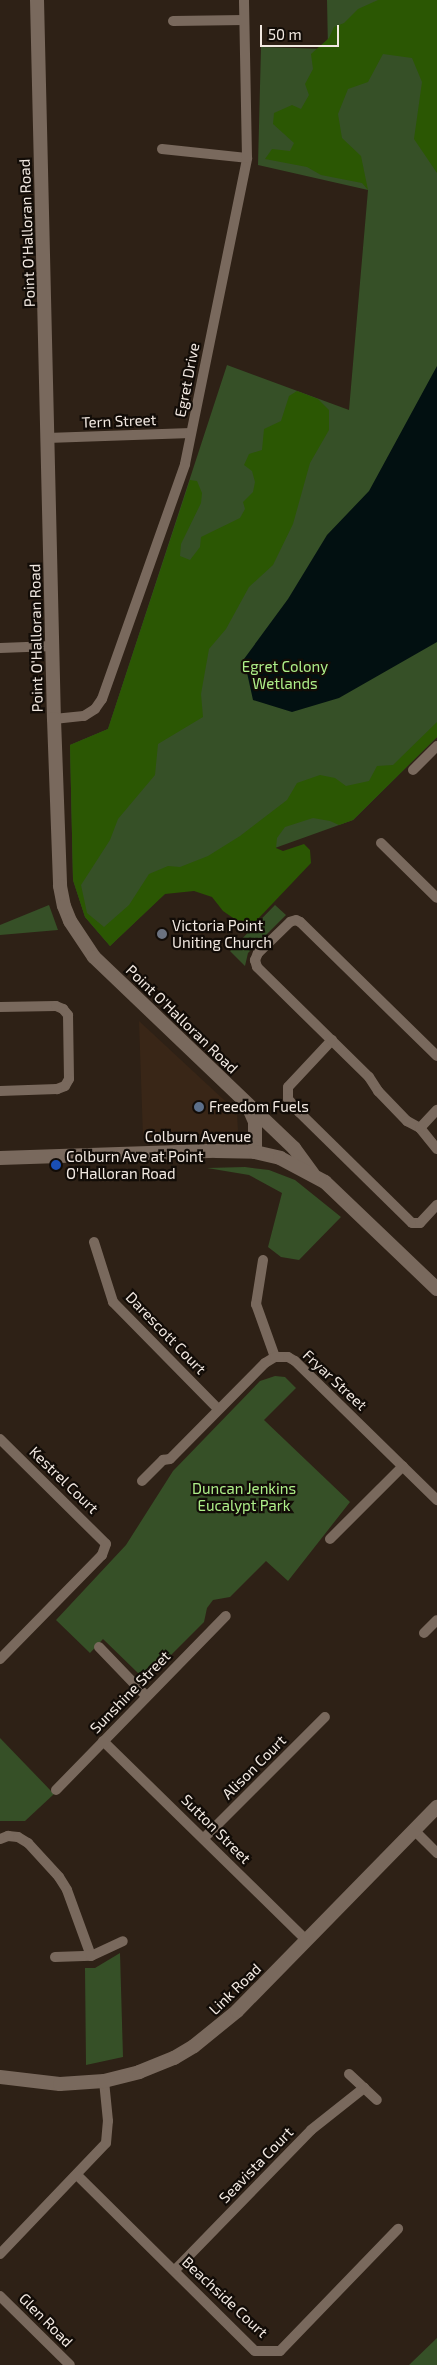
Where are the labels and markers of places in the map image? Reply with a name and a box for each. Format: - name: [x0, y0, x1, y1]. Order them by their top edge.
- place label: Victoria Point Uniting Church: [172, 916, 272, 951]
- marker: Victoria Point Uniting Church: [156, 928, 168, 940]
- place label: Freedom Fuels: [209, 1098, 309, 1116]
- marker: Freedom Fuels: [193, 1101, 205, 1113]
- place label: Colburn Ave at Point O'Halloran Road: [66, 1147, 204, 1182]
- marker: Colburn Ave at Point O'Halloran Road: [50, 1159, 62, 1171]

